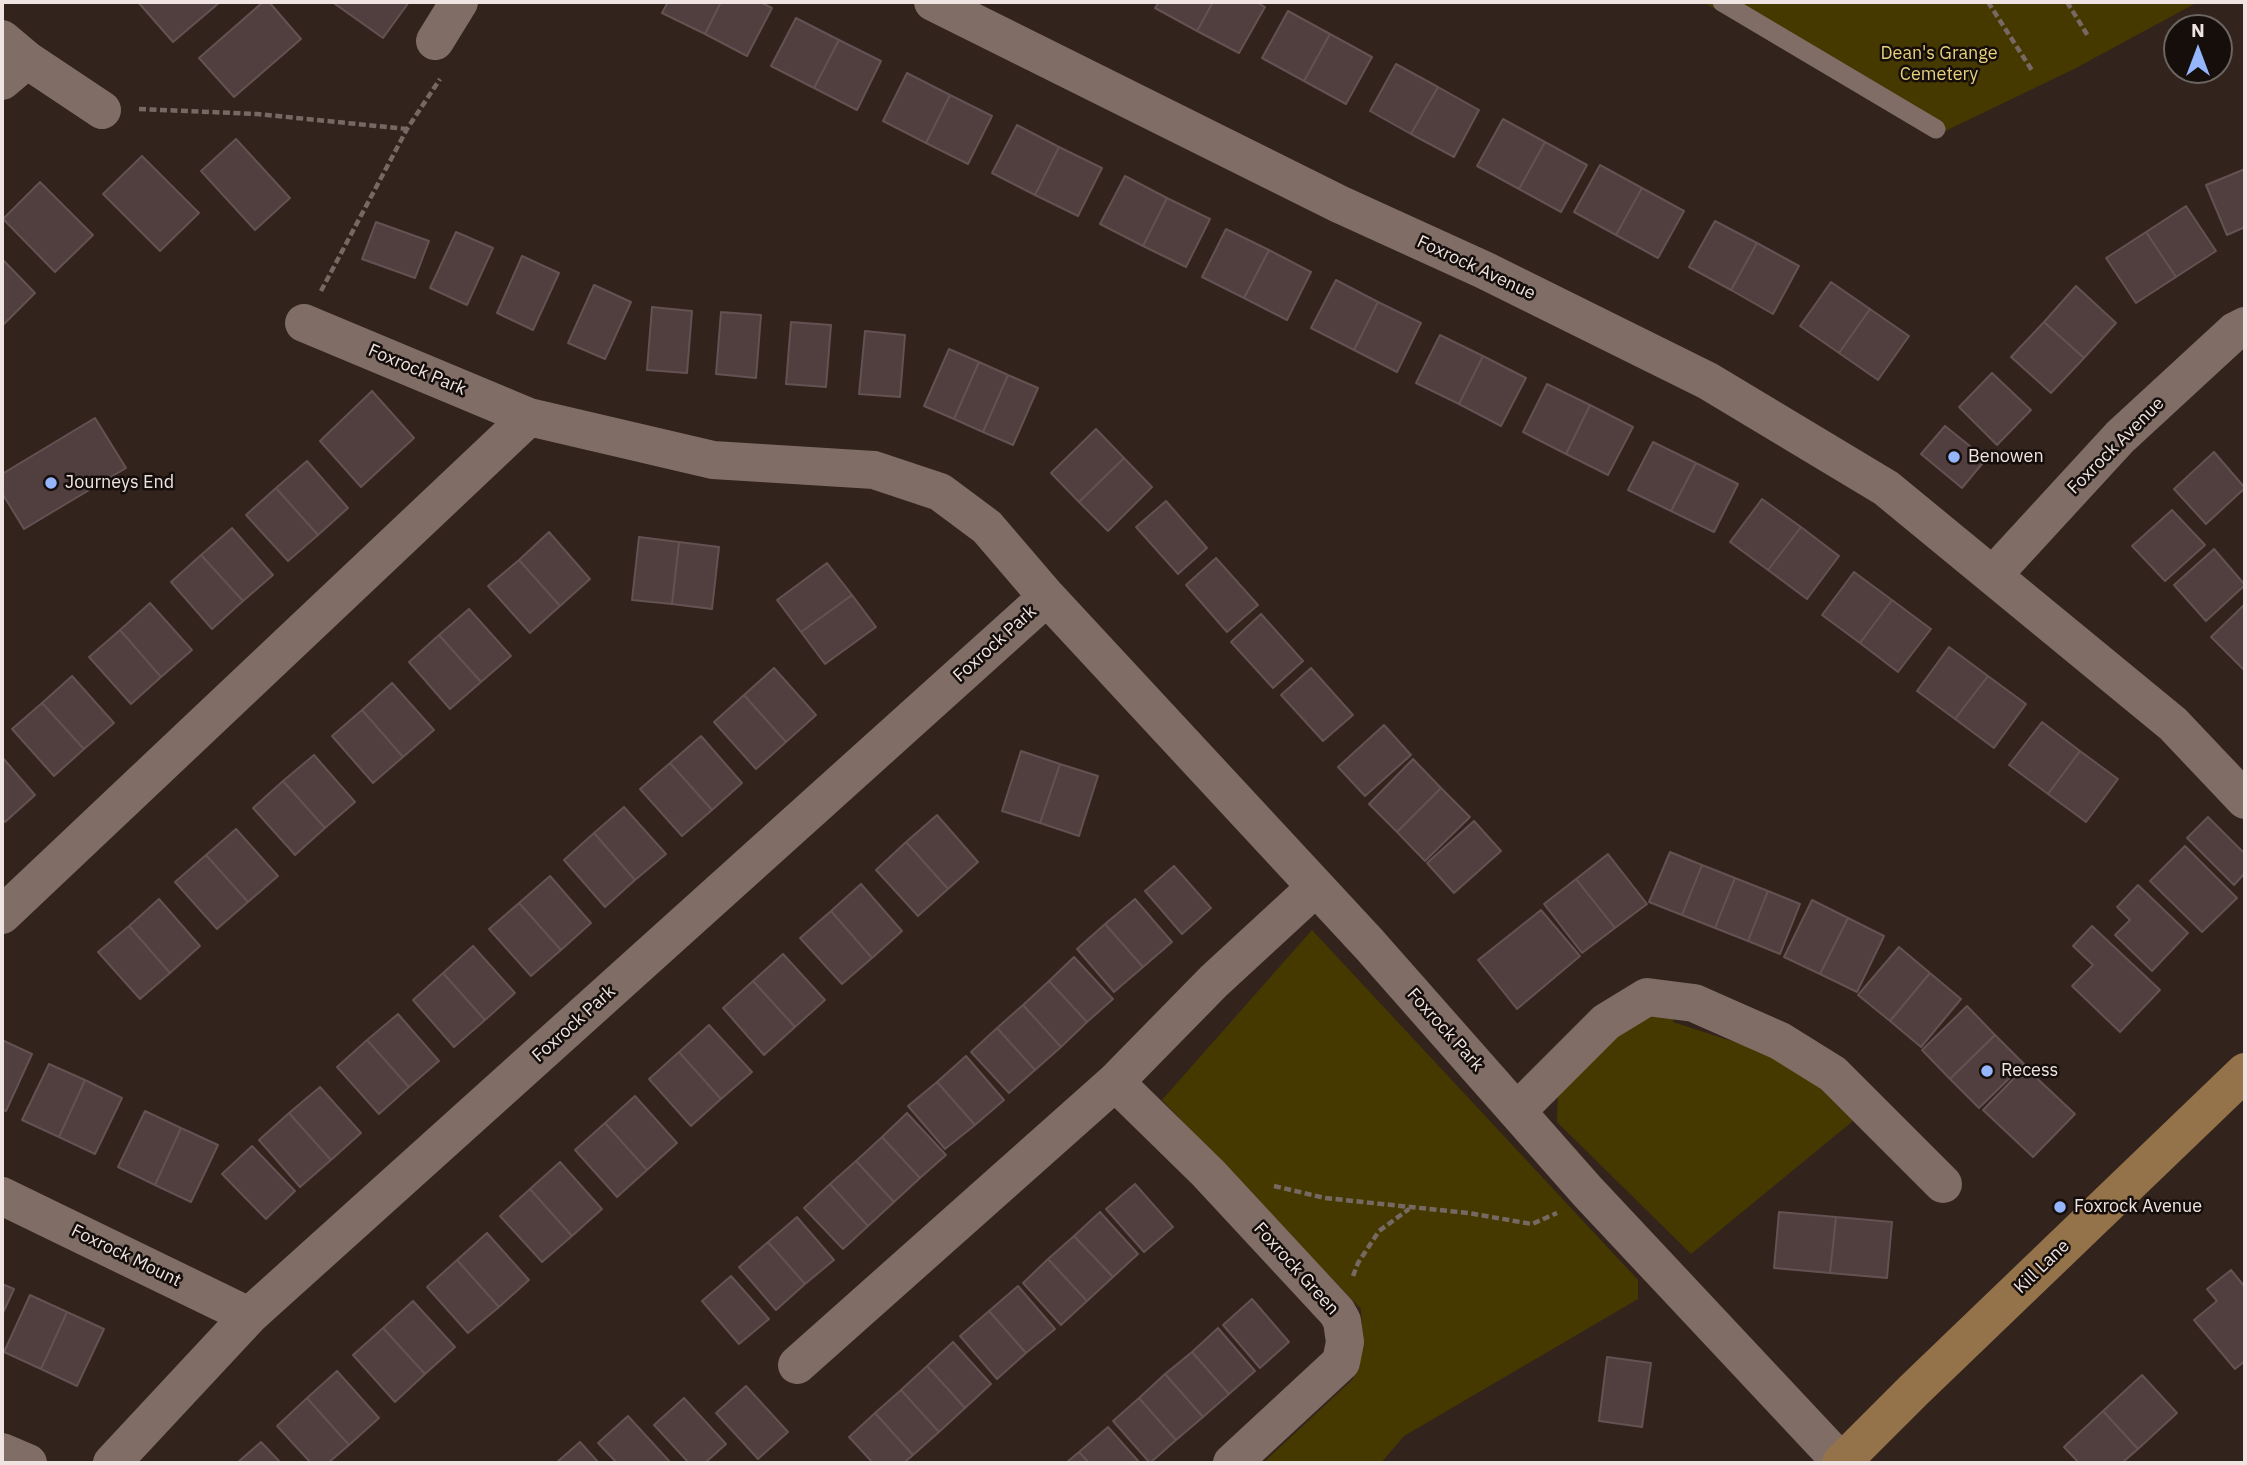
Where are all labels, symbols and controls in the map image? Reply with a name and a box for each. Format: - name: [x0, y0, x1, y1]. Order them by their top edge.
- north arrow: [2163, 14, 2233, 84]
- text: N: [2191, 18, 2205, 42]
- park label: Dean's Grange Cemetery: [1880, 43, 1998, 86]
- street label: Foxrock Avenue: [1413, 231, 1539, 305]
- street label: Foxrock Park: [365, 340, 469, 400]
- street label: Foxrock Avenue: [2063, 393, 2169, 499]
- place label: Benowen: [1968, 446, 2044, 468]
- marker: Benowen: [1946, 449, 1962, 465]
- place label: Journeys End: [65, 472, 174, 494]
- marker: Journeys End: [43, 475, 59, 491]
- street label: Foxrock Park: [949, 601, 1041, 687]
- street label: Foxrock Park: [528, 981, 620, 1067]
- street label: Foxrock Park: [1402, 984, 1488, 1076]
- place label: Recess: [2001, 1060, 2058, 1082]
- marker: Recess: [1979, 1063, 1995, 1079]
- place label: Foxrock Avenue: [2074, 1196, 2202, 1218]
- marker: Foxrock Avenue: [2052, 1199, 2068, 1215]
- street label: Foxrock Green: [1249, 1218, 1343, 1320]
- street label: Foxrock Mount: [68, 1220, 184, 1292]
- street label: Kill Lane: [2010, 1235, 2074, 1299]

